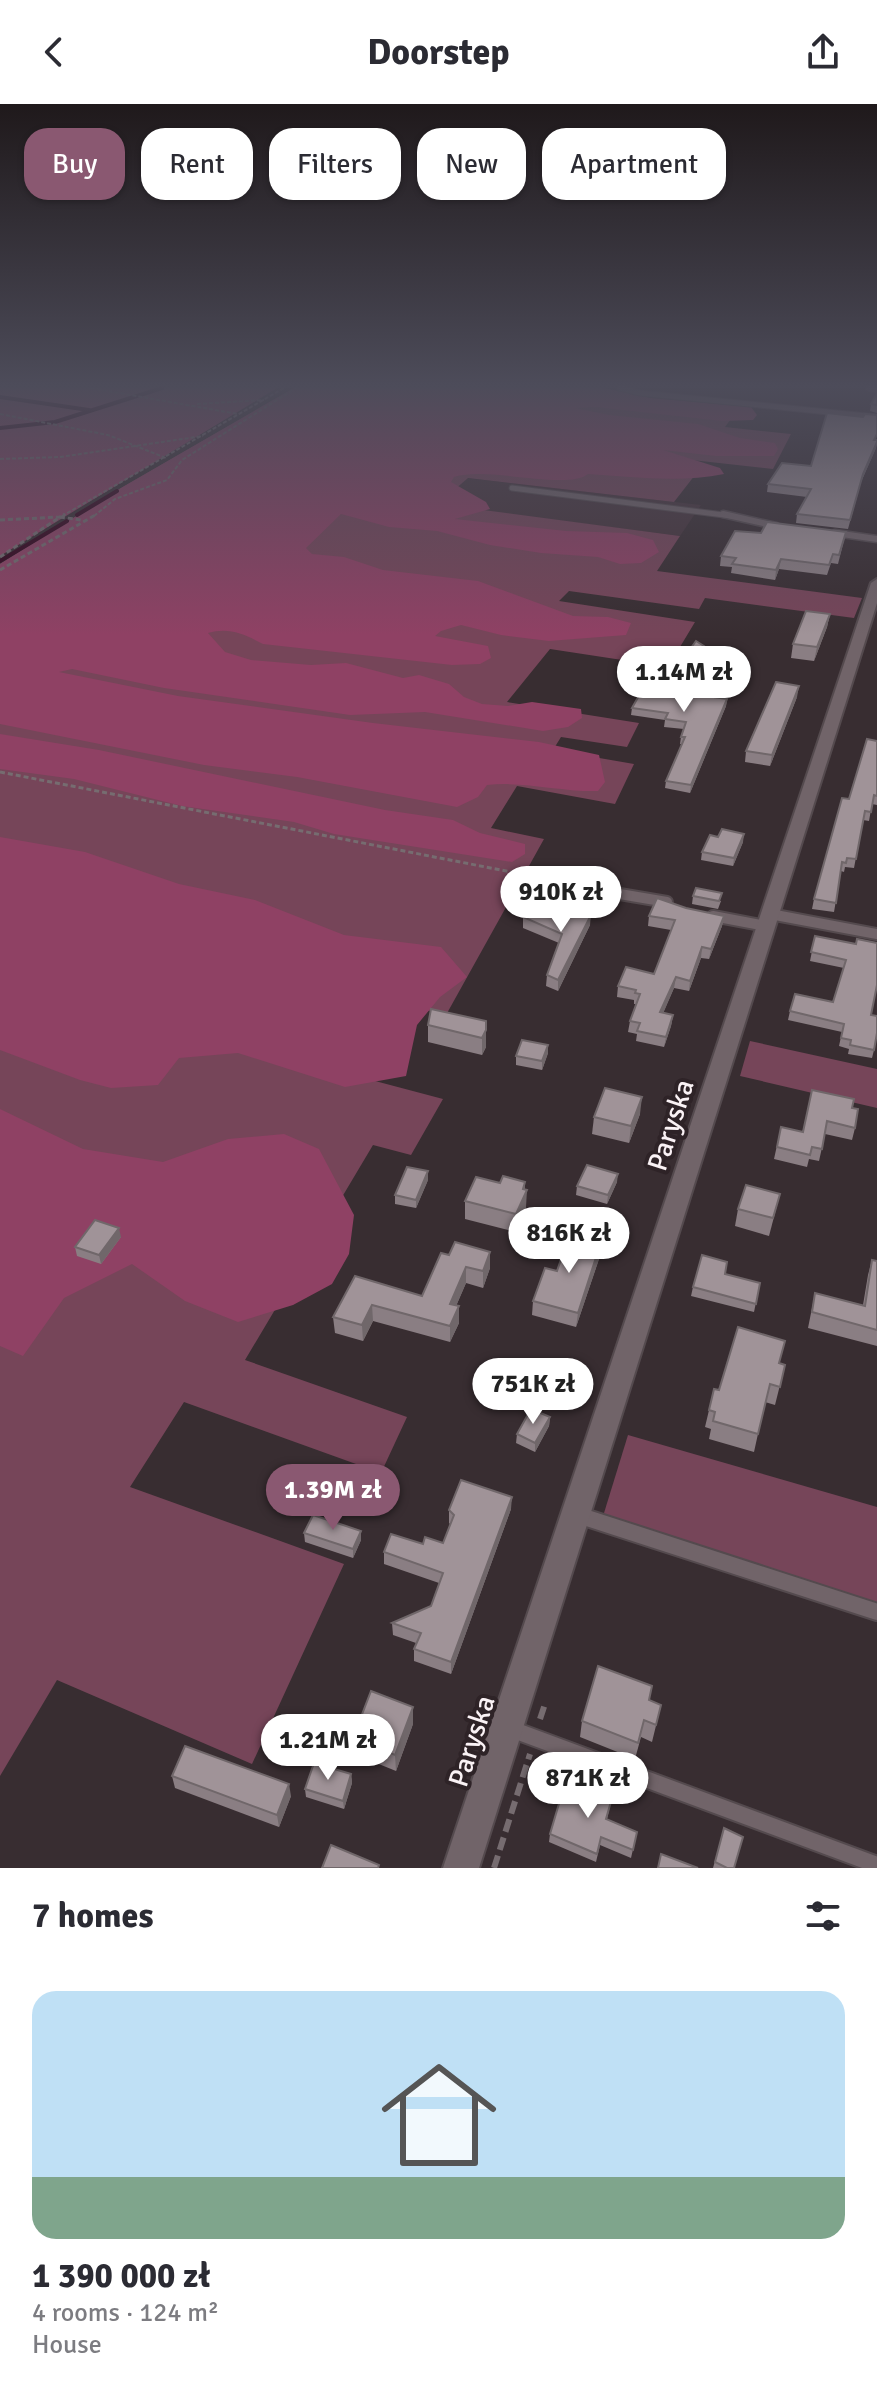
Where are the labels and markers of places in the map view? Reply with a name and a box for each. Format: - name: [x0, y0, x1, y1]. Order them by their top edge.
- pin: 1.14M zł: [601, 646, 767, 714]
- pin: 910K zł: [487, 866, 635, 934]
- pin: 816K zł: [495, 1207, 643, 1275]
- pin: 751K zł: [459, 1358, 607, 1426]
- pin: 1.39M zł: [250, 1464, 416, 1532]
- pin: 1.21M zł: [245, 1714, 411, 1782]
- pin: 871K zł: [514, 1752, 662, 1820]

